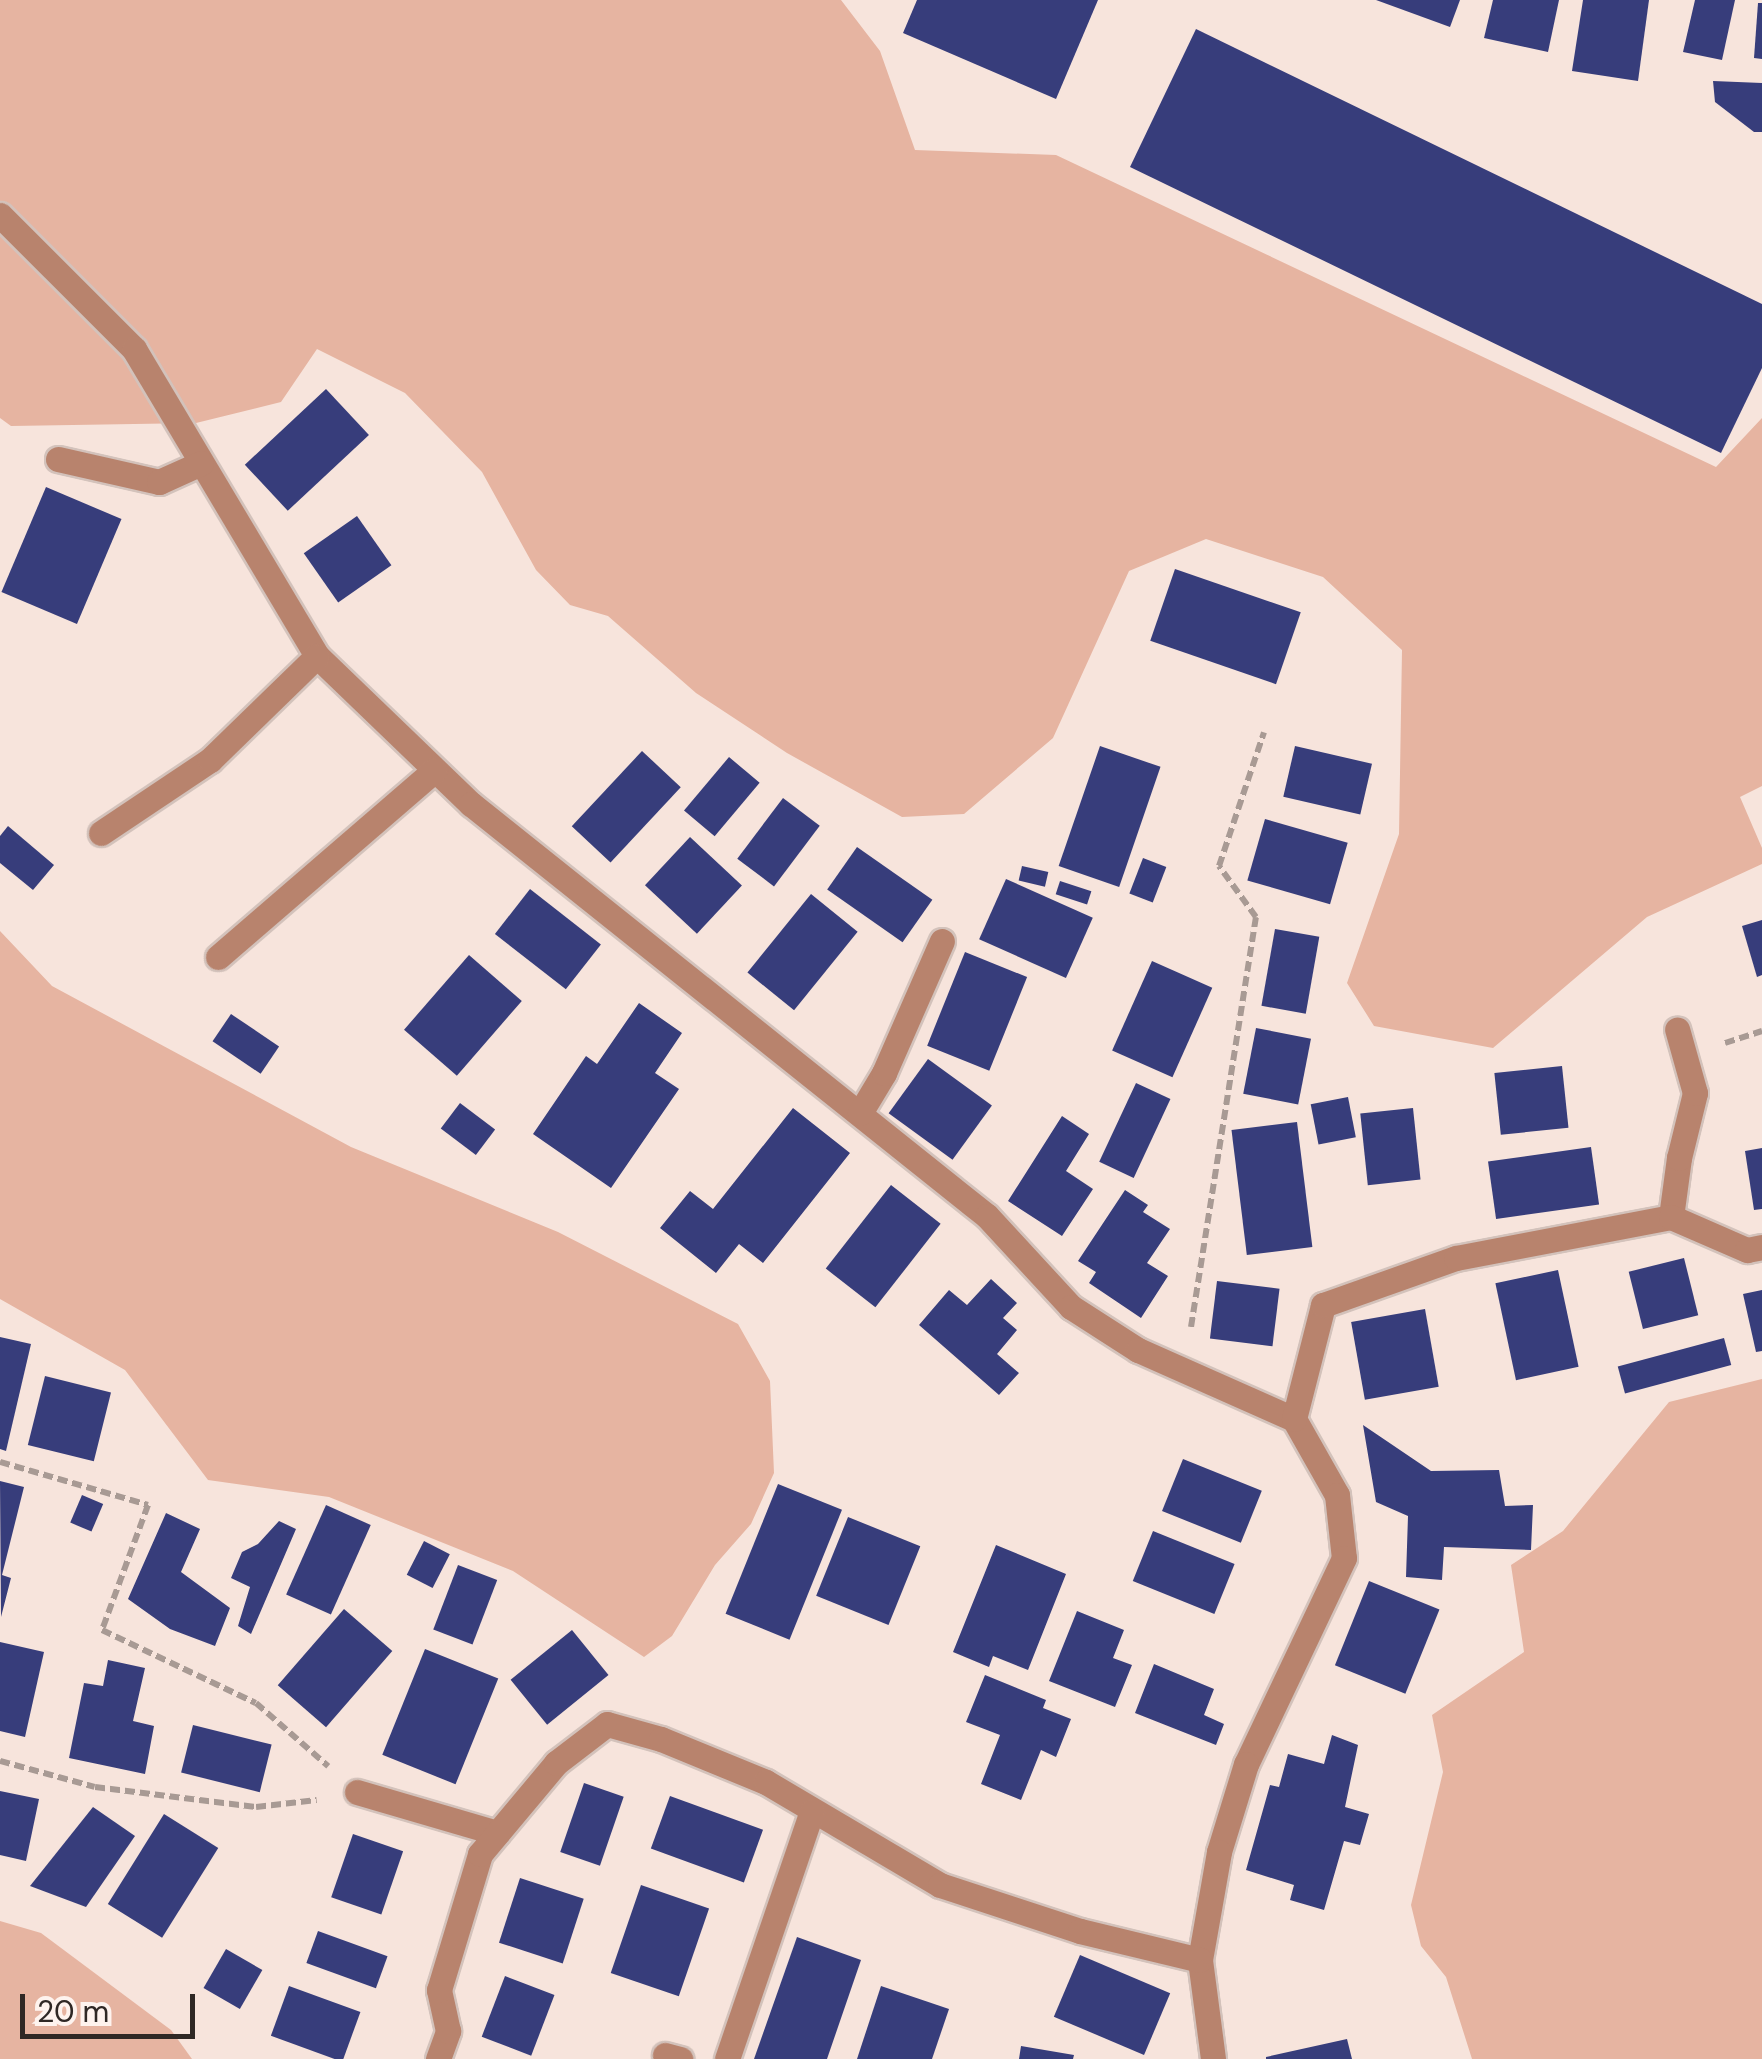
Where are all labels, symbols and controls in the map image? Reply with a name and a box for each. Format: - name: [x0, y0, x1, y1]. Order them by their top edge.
- scale bar: [25, 1974, 200, 2036]
- text: 20 m: [37, 1992, 109, 2031]

